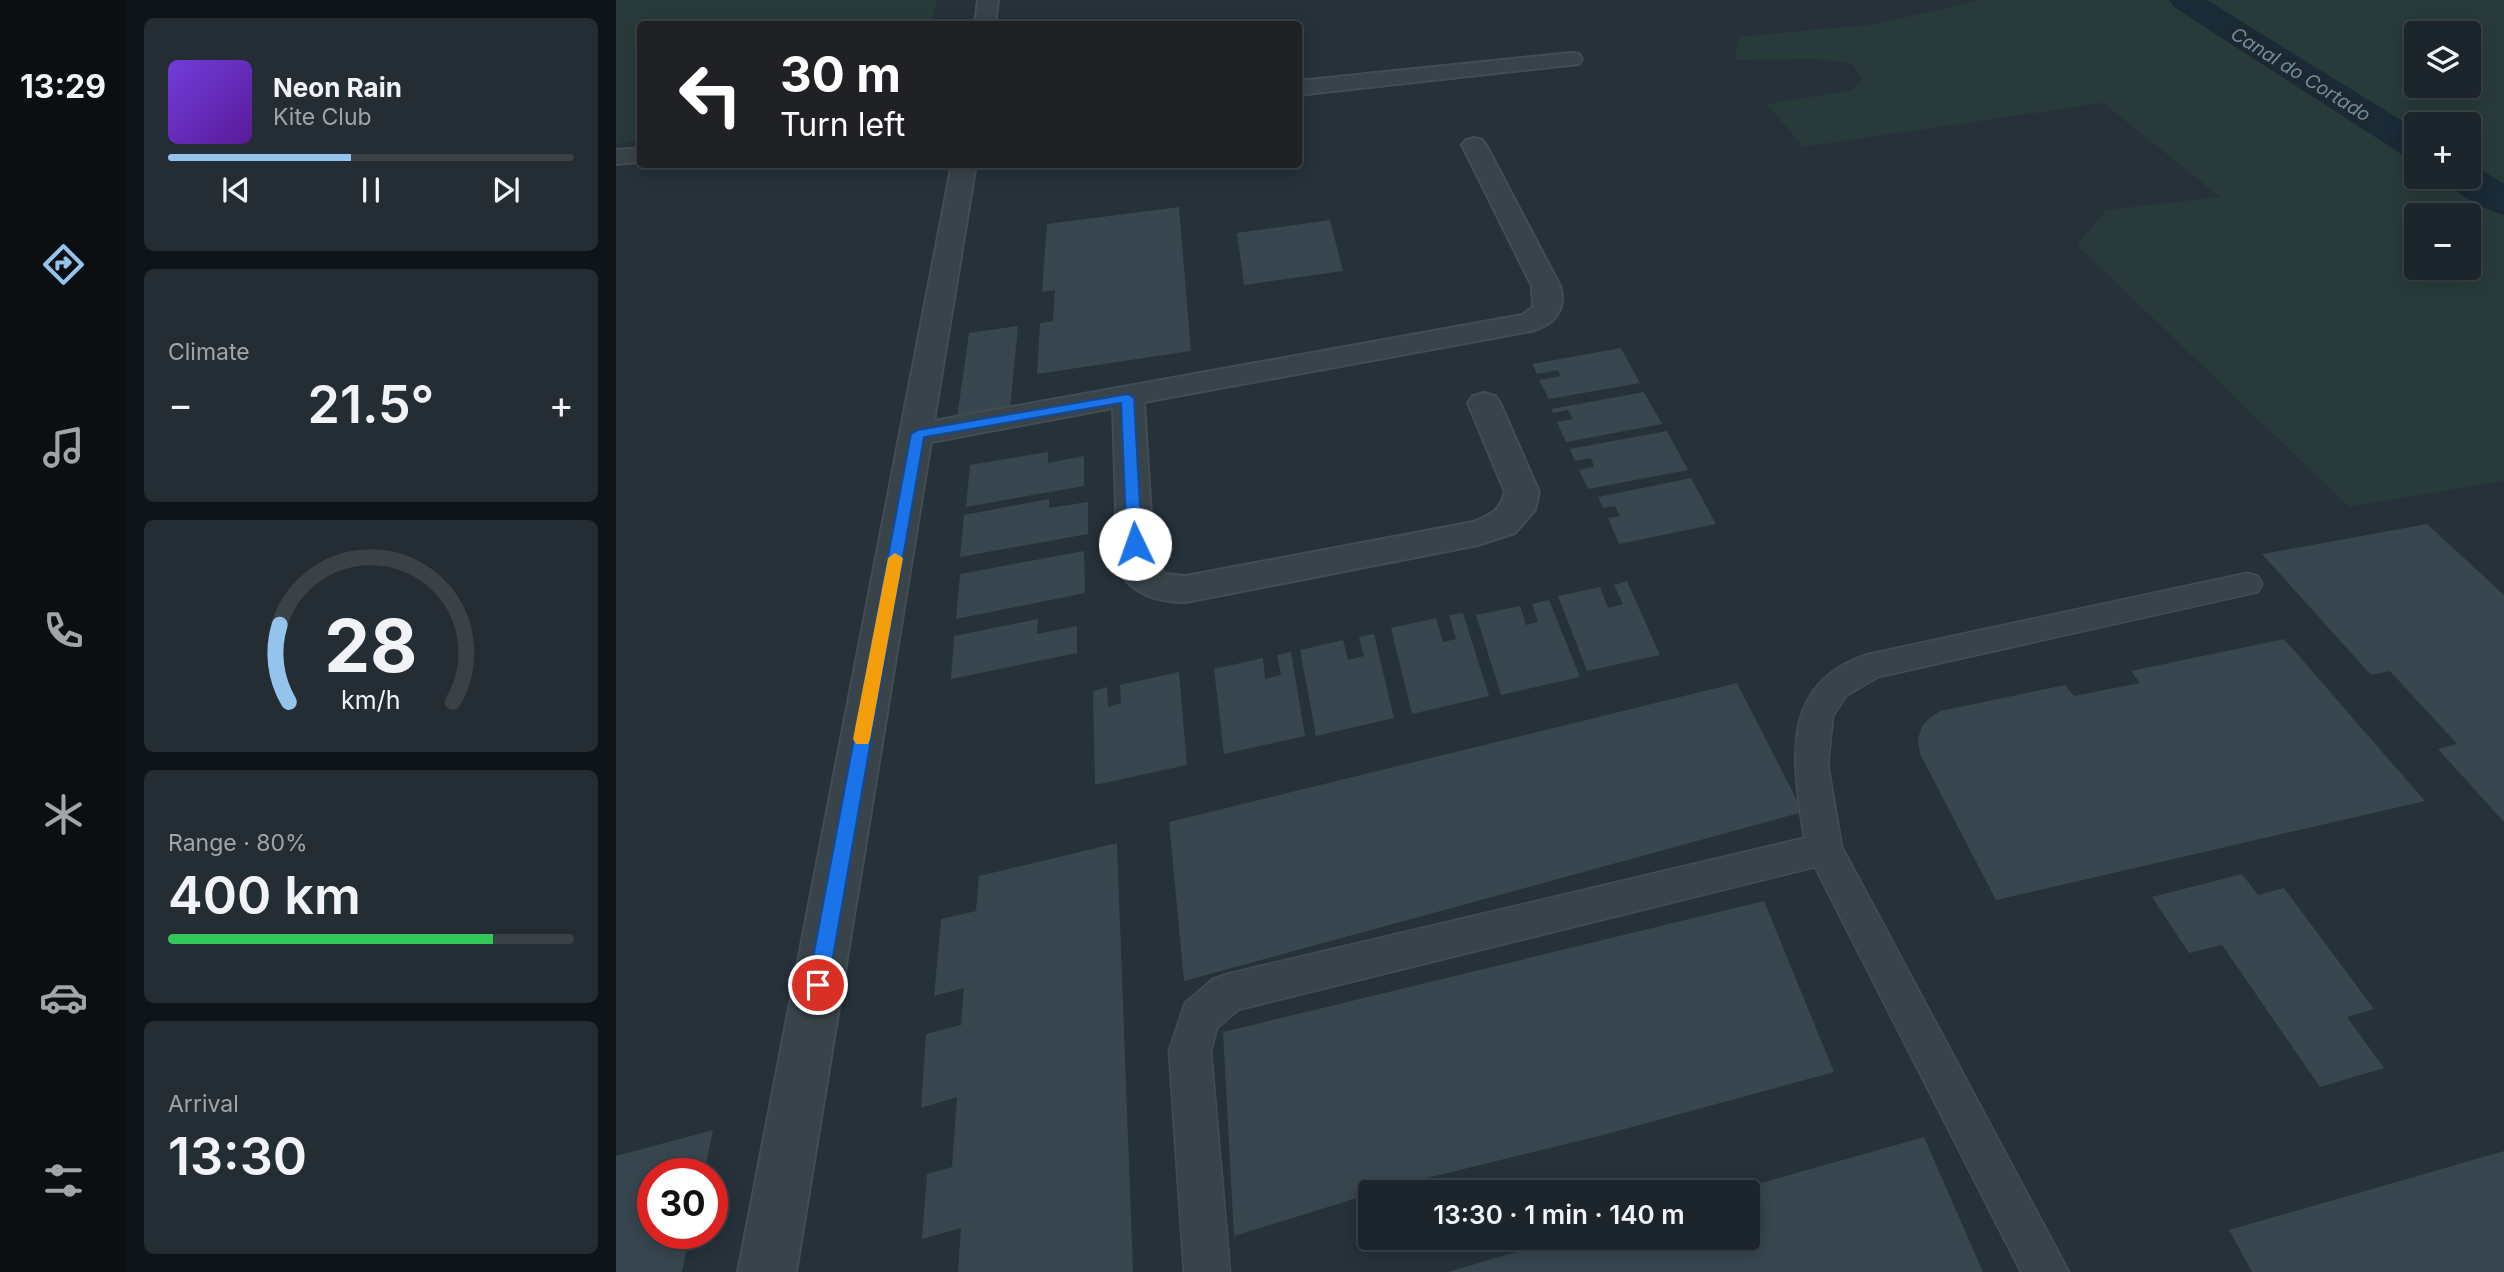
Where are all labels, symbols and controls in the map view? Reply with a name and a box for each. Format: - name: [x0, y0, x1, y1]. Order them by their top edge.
- map controls: [2404, 21, 2481, 280]
- button: layers: [2404, 21, 2481, 98]
- water label: Canal do Cortado: [2227, 22, 2375, 127]
- text: 30 m: [780, 45, 901, 104]
- icon: left: [665, 49, 756, 140]
- text: 13:29: [20, 67, 106, 106]
- text: Neon Rain: [273, 72, 402, 103]
- text: Kite Club: [273, 103, 372, 131]
- text: Turn left: [780, 105, 905, 144]
- button: +: [2404, 112, 2481, 189]
- icon: previous: [217, 171, 255, 209]
- icon: pause: [352, 171, 390, 209]
- icon: next: [487, 171, 525, 209]
- button: −: [2404, 203, 2481, 280]
- icon: directions: [39, 240, 88, 289]
- text: Climate: [168, 338, 250, 366]
- text: 21.5°: [308, 373, 434, 436]
- text: −: [168, 381, 193, 427]
- text: +: [549, 381, 574, 427]
- icon: music: [39, 423, 88, 472]
- position arrow: [1098, 507, 1172, 581]
- text: 28: [324, 601, 418, 690]
- icon: phone: [39, 606, 88, 655]
- text: km/h: [341, 685, 401, 715]
- icon: climate: [39, 790, 88, 839]
- text: Range · 80%: [168, 829, 308, 857]
- text: 400 km: [168, 864, 361, 927]
- pin: [788, 955, 848, 1015]
- icon: arrive: [799, 966, 837, 1004]
- icon: car: [39, 973, 88, 1022]
- text: Arrival: [168, 1090, 239, 1118]
- text: 13:30: [168, 1125, 307, 1188]
- icon: filters: [39, 1156, 88, 1205]
- speed limit sign: 30: [637, 1158, 728, 1249]
- text: 13:30 · 1 min · 140 m: [1433, 1199, 1685, 1230]

